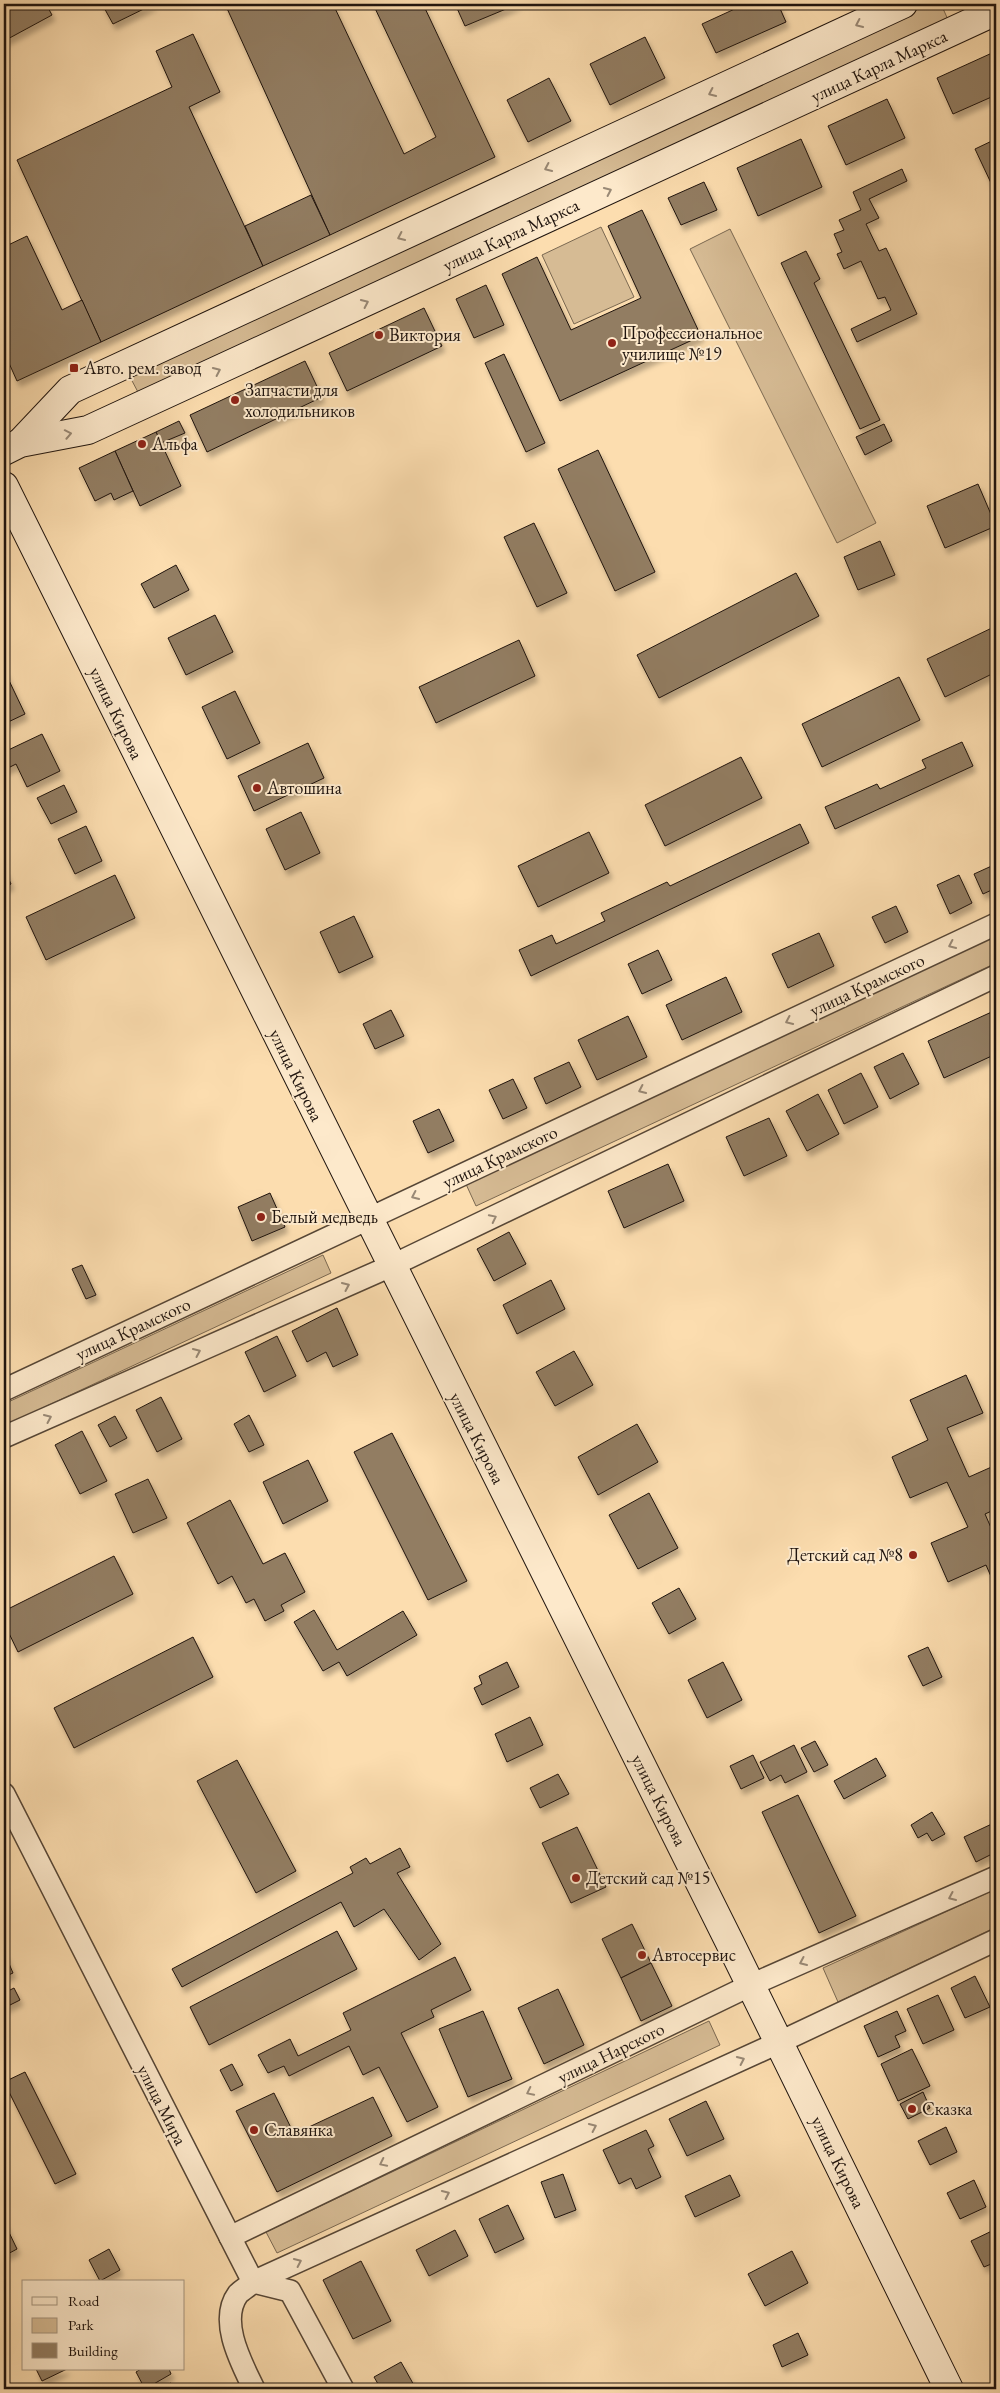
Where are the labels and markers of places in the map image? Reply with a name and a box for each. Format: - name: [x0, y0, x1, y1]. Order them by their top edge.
- place label: Профессиональное училище №19: [622, 321, 763, 365]
- place label: Виктория: [389, 323, 461, 346]
- marker: Виктория: [373, 329, 385, 341]
- marker: Профессиональное училище №19: [606, 337, 618, 349]
- place label: Авто. рем. завод: [83, 356, 201, 379]
- marker: Авто. рем. завод: [68, 362, 80, 374]
- place label: Запчасти для холодильников: [245, 378, 355, 422]
- marker: Запчасти для холодильников: [229, 394, 241, 406]
- place label: Альфа: [151, 432, 199, 455]
- marker: Альфа: [136, 438, 148, 450]
- place label: Автошина: [266, 776, 343, 799]
- marker: Автошина: [251, 782, 263, 794]
- place label: Белый медведь: [271, 1205, 378, 1228]
- marker: Белый медведь: [255, 1211, 267, 1223]
- place label: Детский сад №8: [787, 1543, 903, 1566]
- marker: Детский сад №8: [907, 1549, 919, 1561]
- place label: Детский сад №15: [586, 1866, 710, 1889]
- marker: Детский сад №15: [570, 1872, 582, 1884]
- place label: Автосервис: [651, 1943, 736, 1966]
- marker: Автосервис: [636, 1949, 648, 1961]
- place label: Сказка: [922, 2097, 973, 2120]
- marker: Сказка: [906, 2103, 918, 2115]
- place label: Славянка: [264, 2118, 334, 2141]
- marker: Славянка: [248, 2124, 260, 2136]

